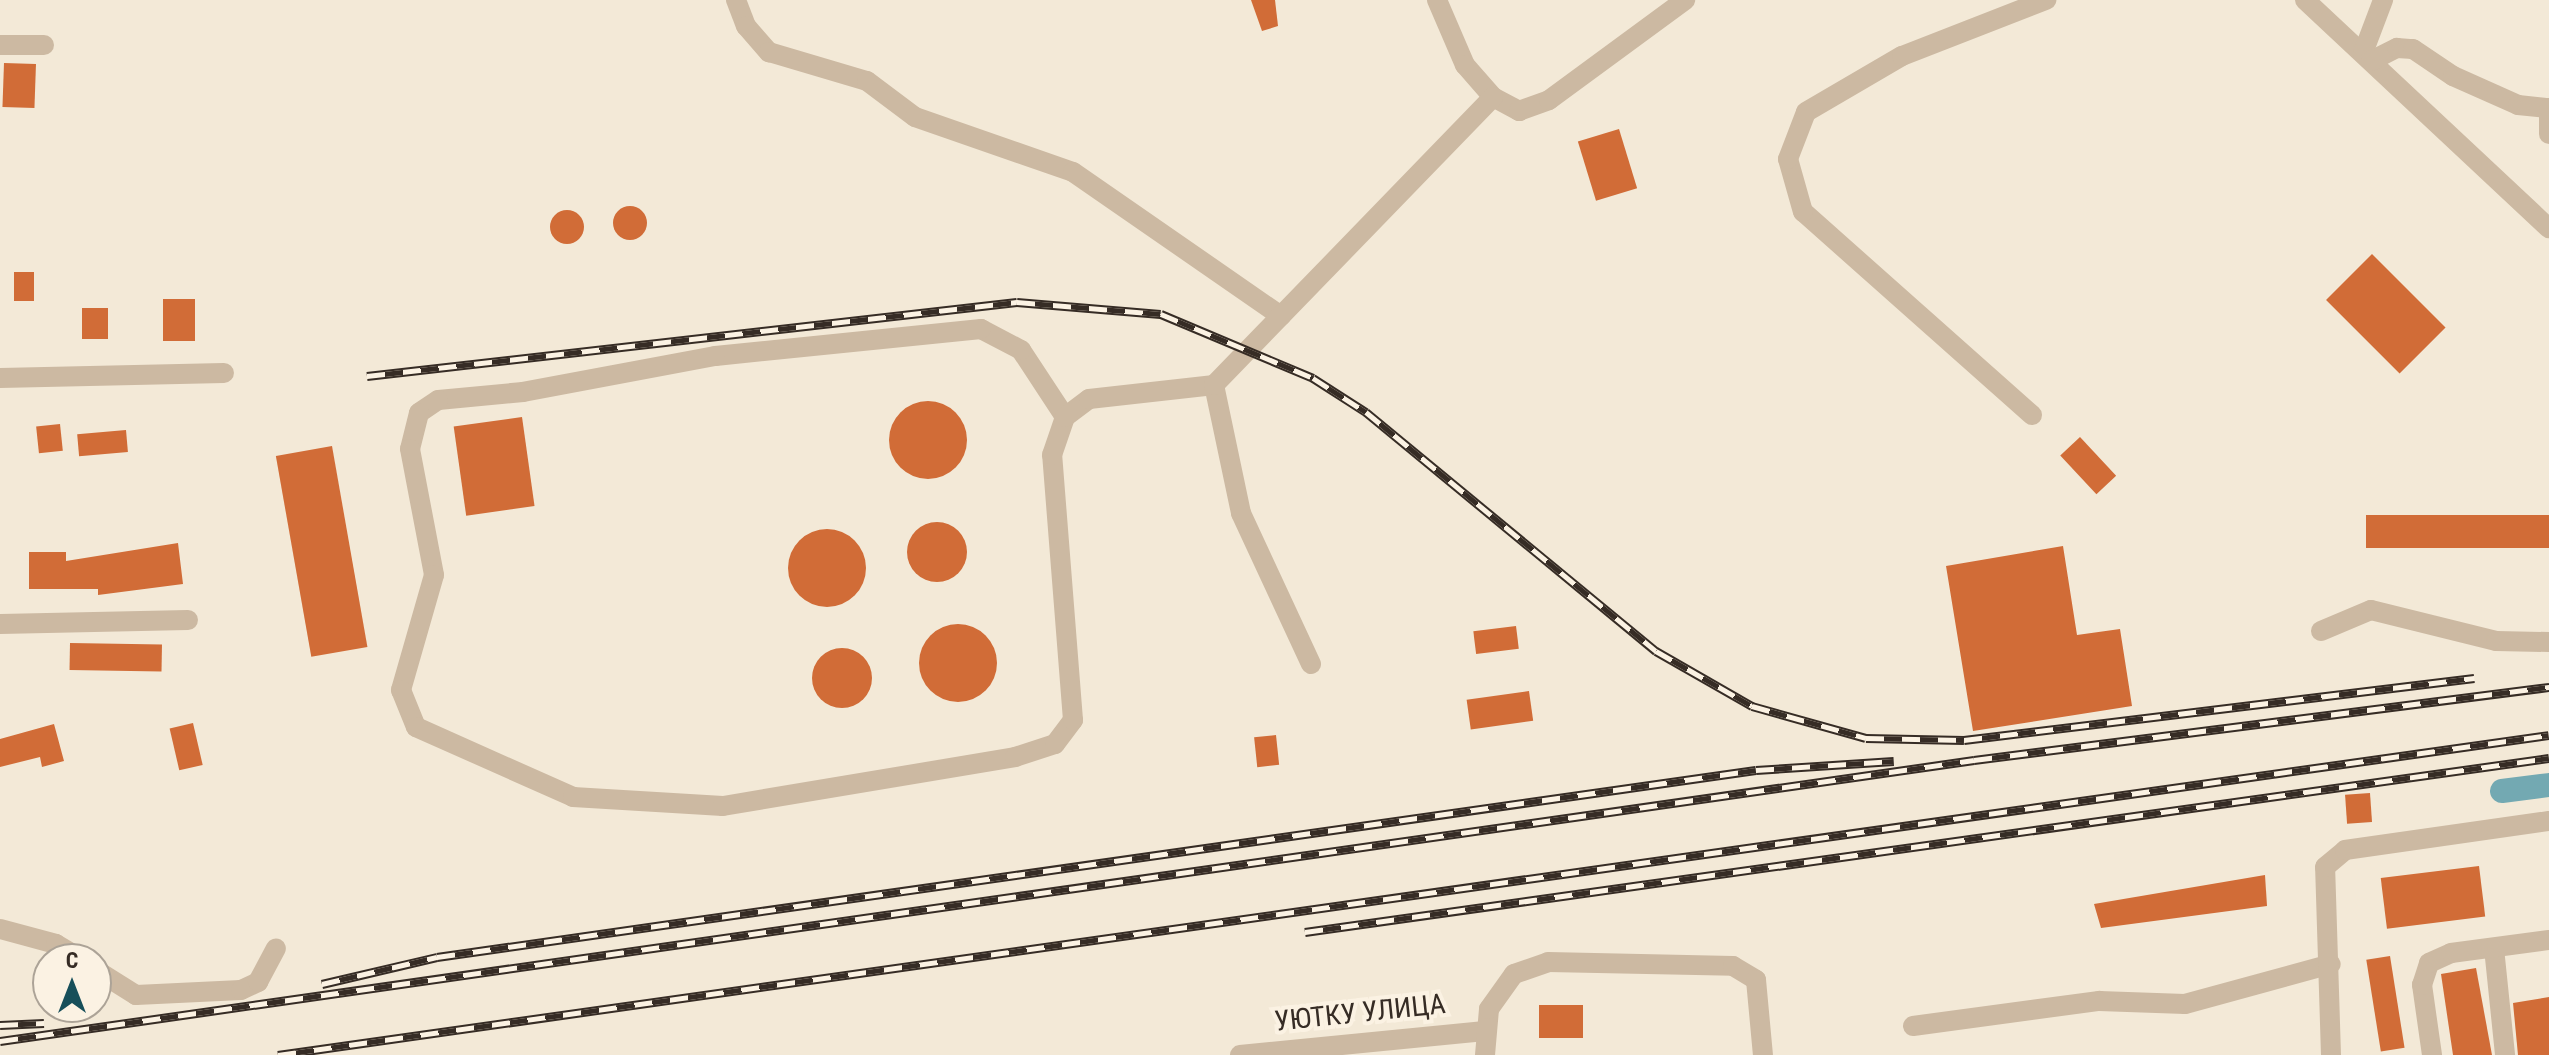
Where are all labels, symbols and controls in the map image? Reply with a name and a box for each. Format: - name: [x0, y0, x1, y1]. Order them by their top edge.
- north arrow: [32, 943, 112, 1023]
- text: С: [66, 948, 78, 973]
- street label: УЮТКУ УЛИЦА: [1273, 987, 1447, 1039]

